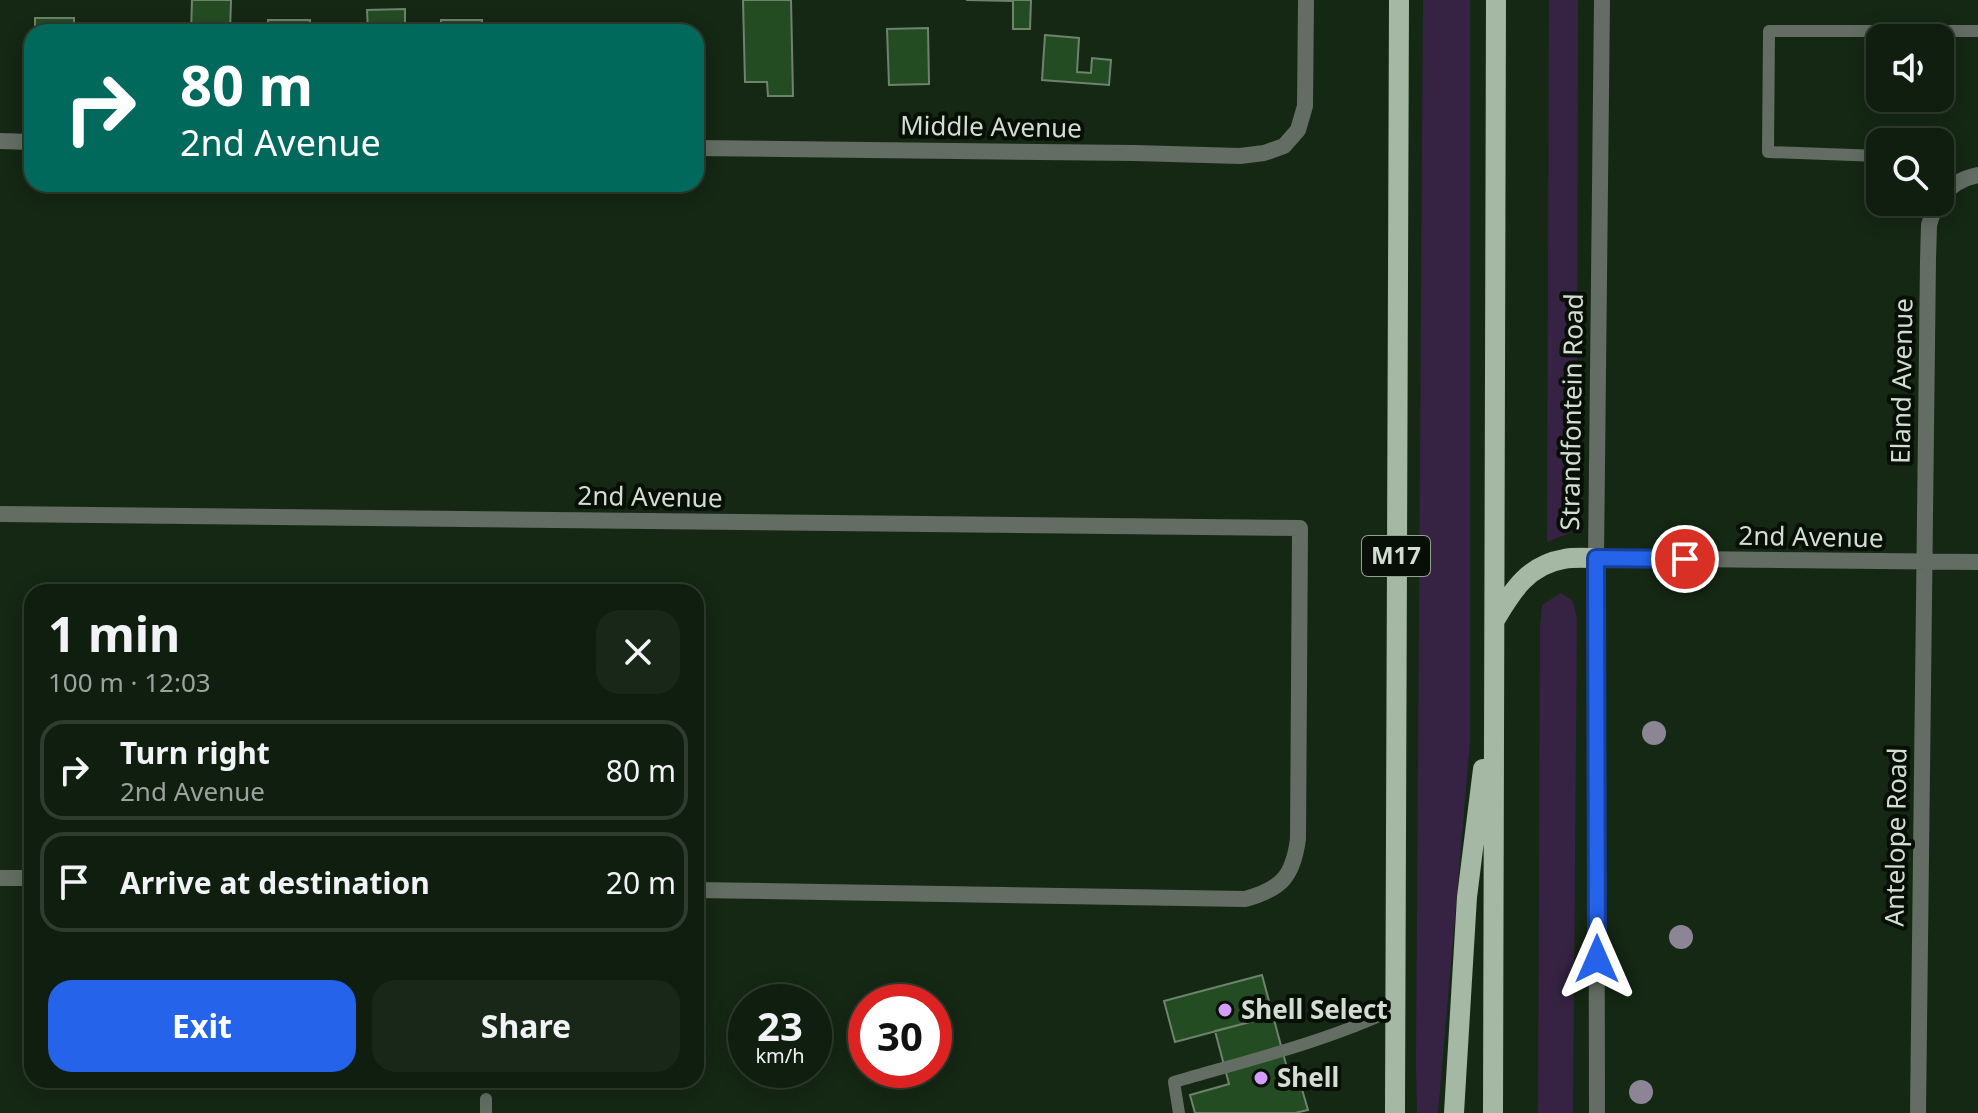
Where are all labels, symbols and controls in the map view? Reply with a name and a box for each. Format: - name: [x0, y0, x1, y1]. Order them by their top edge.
- map controls: [1866, 24, 1954, 216]
- button: sound: [1866, 24, 1954, 112]
- text: 80 m: [180, 46, 313, 122]
- icon: right: [48, 56, 152, 160]
- street label: Middle Avenue: [900, 106, 1082, 146]
- text: 2nd Avenue: [180, 118, 381, 167]
- button: search: [1866, 128, 1954, 216]
- street label: Strandfontein Road: [1551, 293, 1591, 531]
- street label: Eland Avenue: [1882, 298, 1920, 464]
- street label: 2nd Avenue: [577, 477, 723, 515]
- street label: 2nd Avenue: [1738, 517, 1884, 555]
- pin: [1651, 525, 1719, 593]
- road number: M17: [1362, 536, 1430, 576]
- icon: arrive: [1663, 537, 1707, 581]
- text: 1 min: [48, 601, 180, 666]
- button: close: [596, 610, 680, 694]
- text: 100 m · 12:03: [48, 664, 211, 700]
- text: Turn right: [120, 732, 270, 773]
- street label: Antelope Road: [1875, 747, 1915, 927]
- icon: right: [52, 748, 96, 792]
- text: 80 m: [606, 750, 676, 791]
- text: 2nd Avenue: [120, 773, 265, 809]
- icon: arrive: [52, 860, 96, 904]
- text: Arrive at destination: [120, 862, 430, 903]
- text: 20 m: [606, 862, 676, 903]
- position arrow: [1555, 917, 1639, 1001]
- button: Exit: [48, 980, 356, 1072]
- button: Share: [372, 980, 680, 1072]
- speed limit sign: 30: [848, 984, 952, 1088]
- place label: Shell Select: [1241, 991, 1388, 1027]
- text: 23: [757, 998, 803, 1053]
- marker: Shell Select: [1216, 1001, 1234, 1019]
- text: km/h: [755, 1042, 805, 1069]
- place label: Shell: [1277, 1059, 1339, 1095]
- marker: Shell: [1252, 1069, 1270, 1087]

